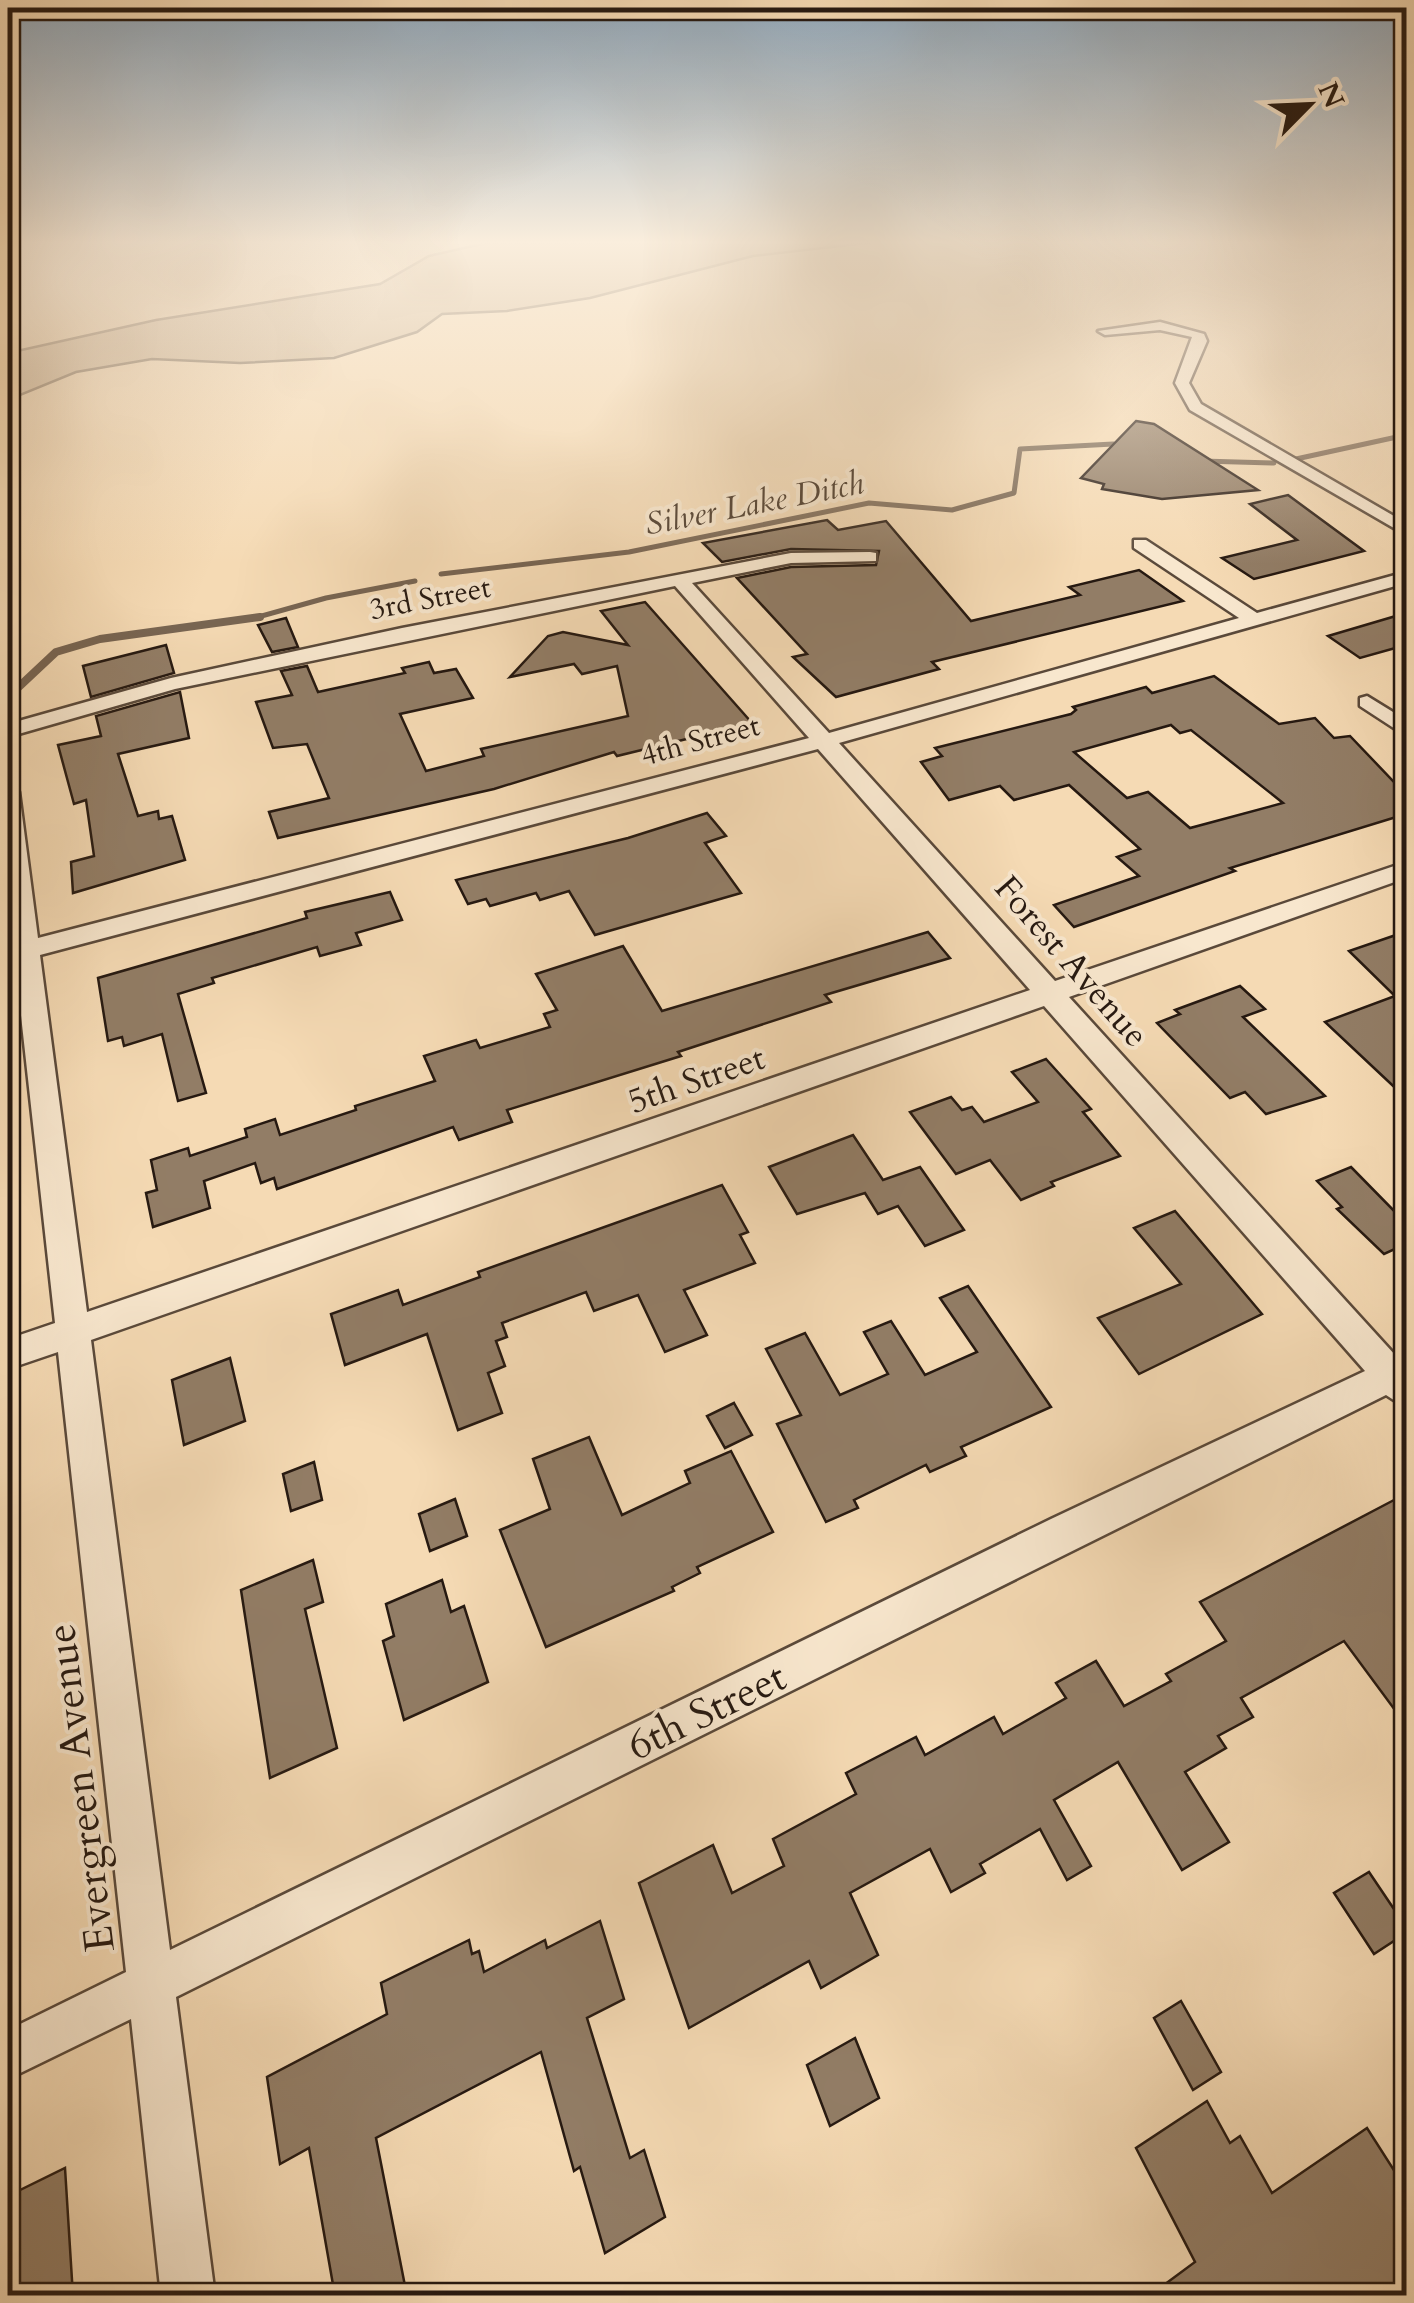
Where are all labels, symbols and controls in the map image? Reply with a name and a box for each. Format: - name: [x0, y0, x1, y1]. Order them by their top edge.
- north arrow: [1259, 55, 1359, 155]
- text: N: [1309, 76, 1353, 114]
- water label: Silver Lake Ditch: [641, 461, 867, 547]
- street label: 3rd Street: [366, 567, 495, 630]
- street label: 4th Street: [636, 705, 765, 776]
- street label: Forest Avenue: [983, 865, 1159, 1058]
- street label: 5th Street: [621, 1034, 771, 1126]
- street label: Evergreen Avenue: [32, 1621, 129, 1955]
- street label: 6th Street: [618, 1648, 796, 1774]

